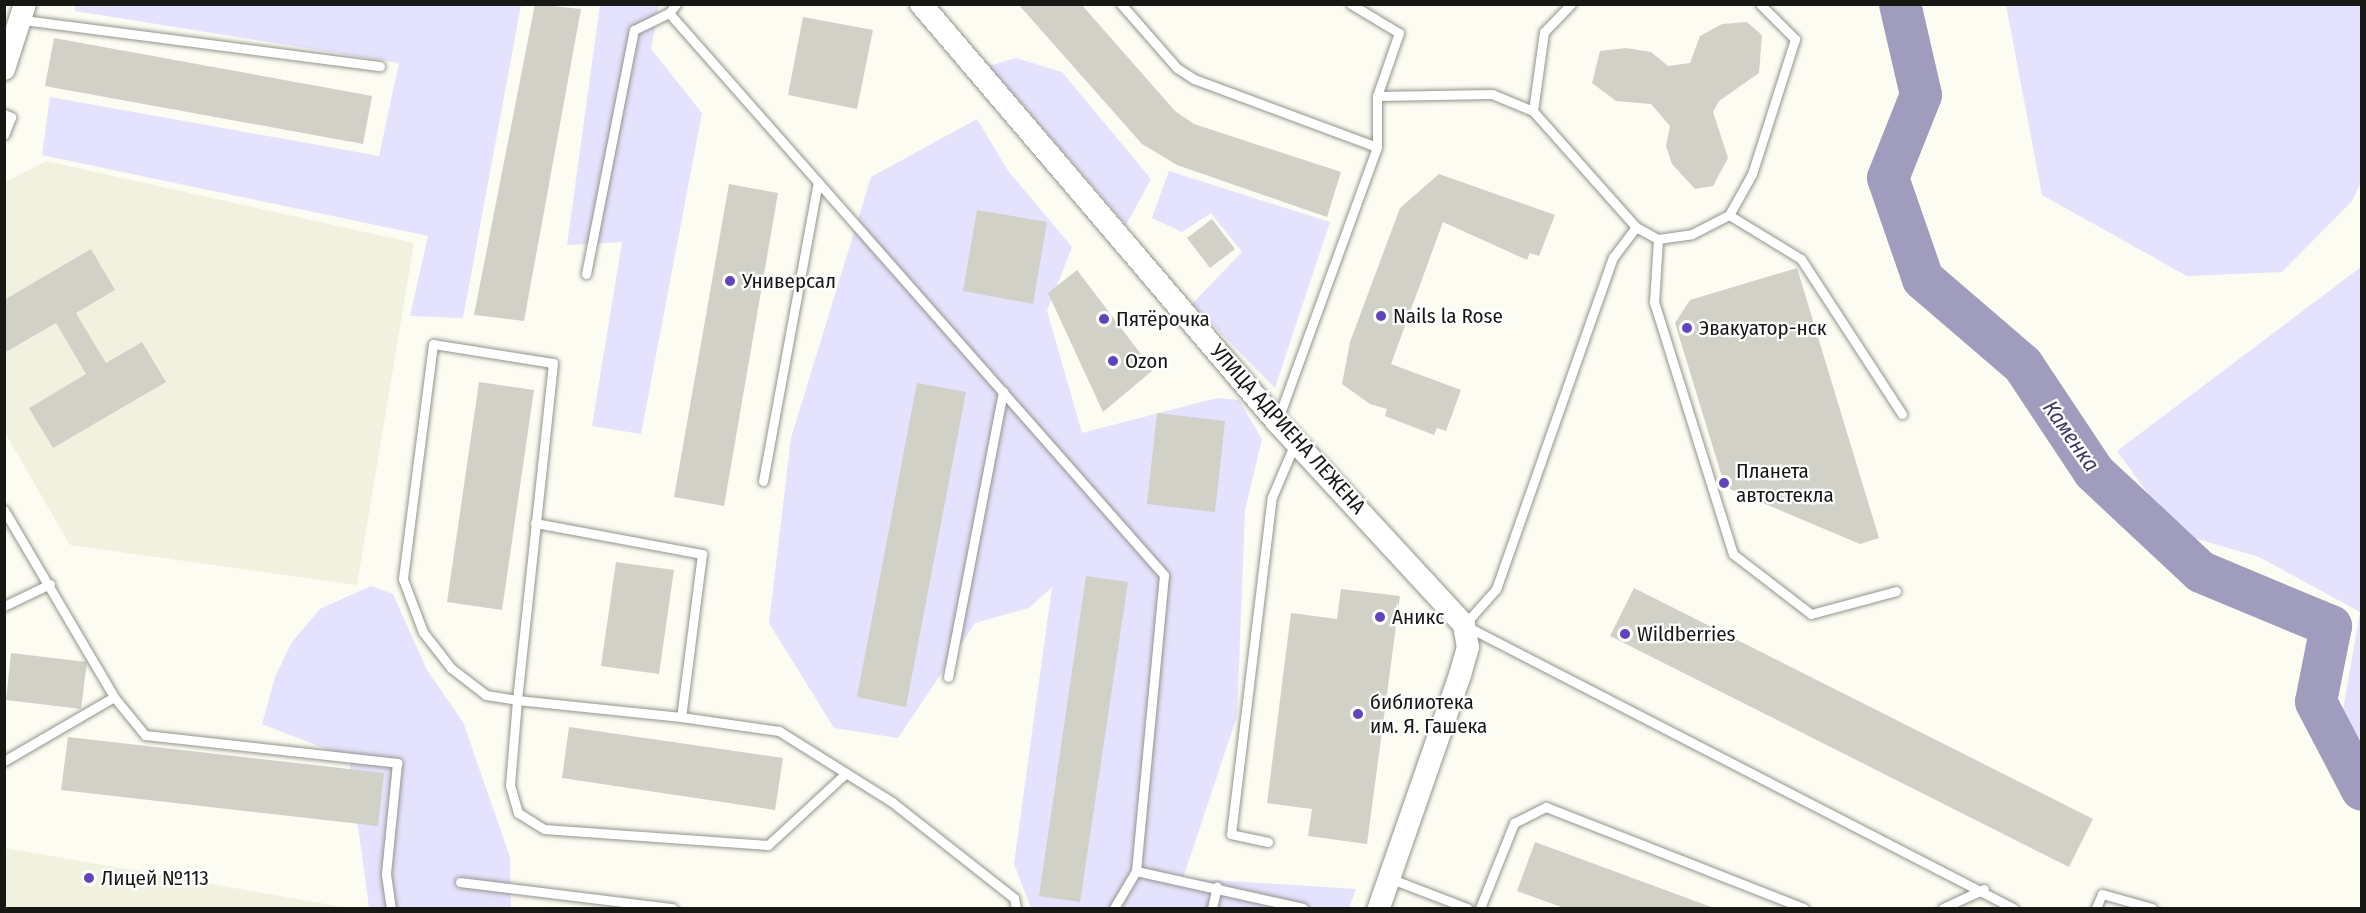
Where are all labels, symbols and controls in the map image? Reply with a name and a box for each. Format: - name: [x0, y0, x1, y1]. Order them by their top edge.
- place label: Универсал: [742, 268, 836, 294]
- marker: Универсал: [723, 274, 737, 288]
- place label: Nails la Rose: [1393, 303, 1503, 329]
- place label: Пятёрочка: [1116, 306, 1210, 332]
- marker: Nails la Rose: [1374, 309, 1388, 323]
- marker: Пятёрочка: [1097, 312, 1111, 326]
- place label: Эвакуатор-нск: [1699, 315, 1827, 341]
- marker: Эвакуатор-нск: [1680, 321, 1694, 335]
- street label: УЛИЦА АДРИЕНА ЛЕЖЕНА: [1205, 339, 1371, 519]
- place label: Ozon: [1125, 348, 1168, 374]
- marker: Ozon: [1106, 354, 1120, 368]
- water label: Каменка: [2037, 396, 2105, 476]
- place label: Планета автостекла: [1736, 458, 1834, 508]
- marker: Планета автостекла: [1717, 476, 1731, 490]
- place label: Аникс: [1392, 604, 1444, 630]
- marker: Аникс: [1373, 610, 1387, 624]
- place label: Wildberries: [1637, 621, 1736, 647]
- marker: Wildberries: [1618, 627, 1632, 641]
- place label: библиотека им. Я. Гашека: [1370, 689, 1487, 739]
- marker: библиотека им. Я. Гашека: [1351, 707, 1365, 721]
- place label: Лицей №113: [101, 865, 209, 891]
- marker: Лицей №113: [82, 871, 96, 885]

